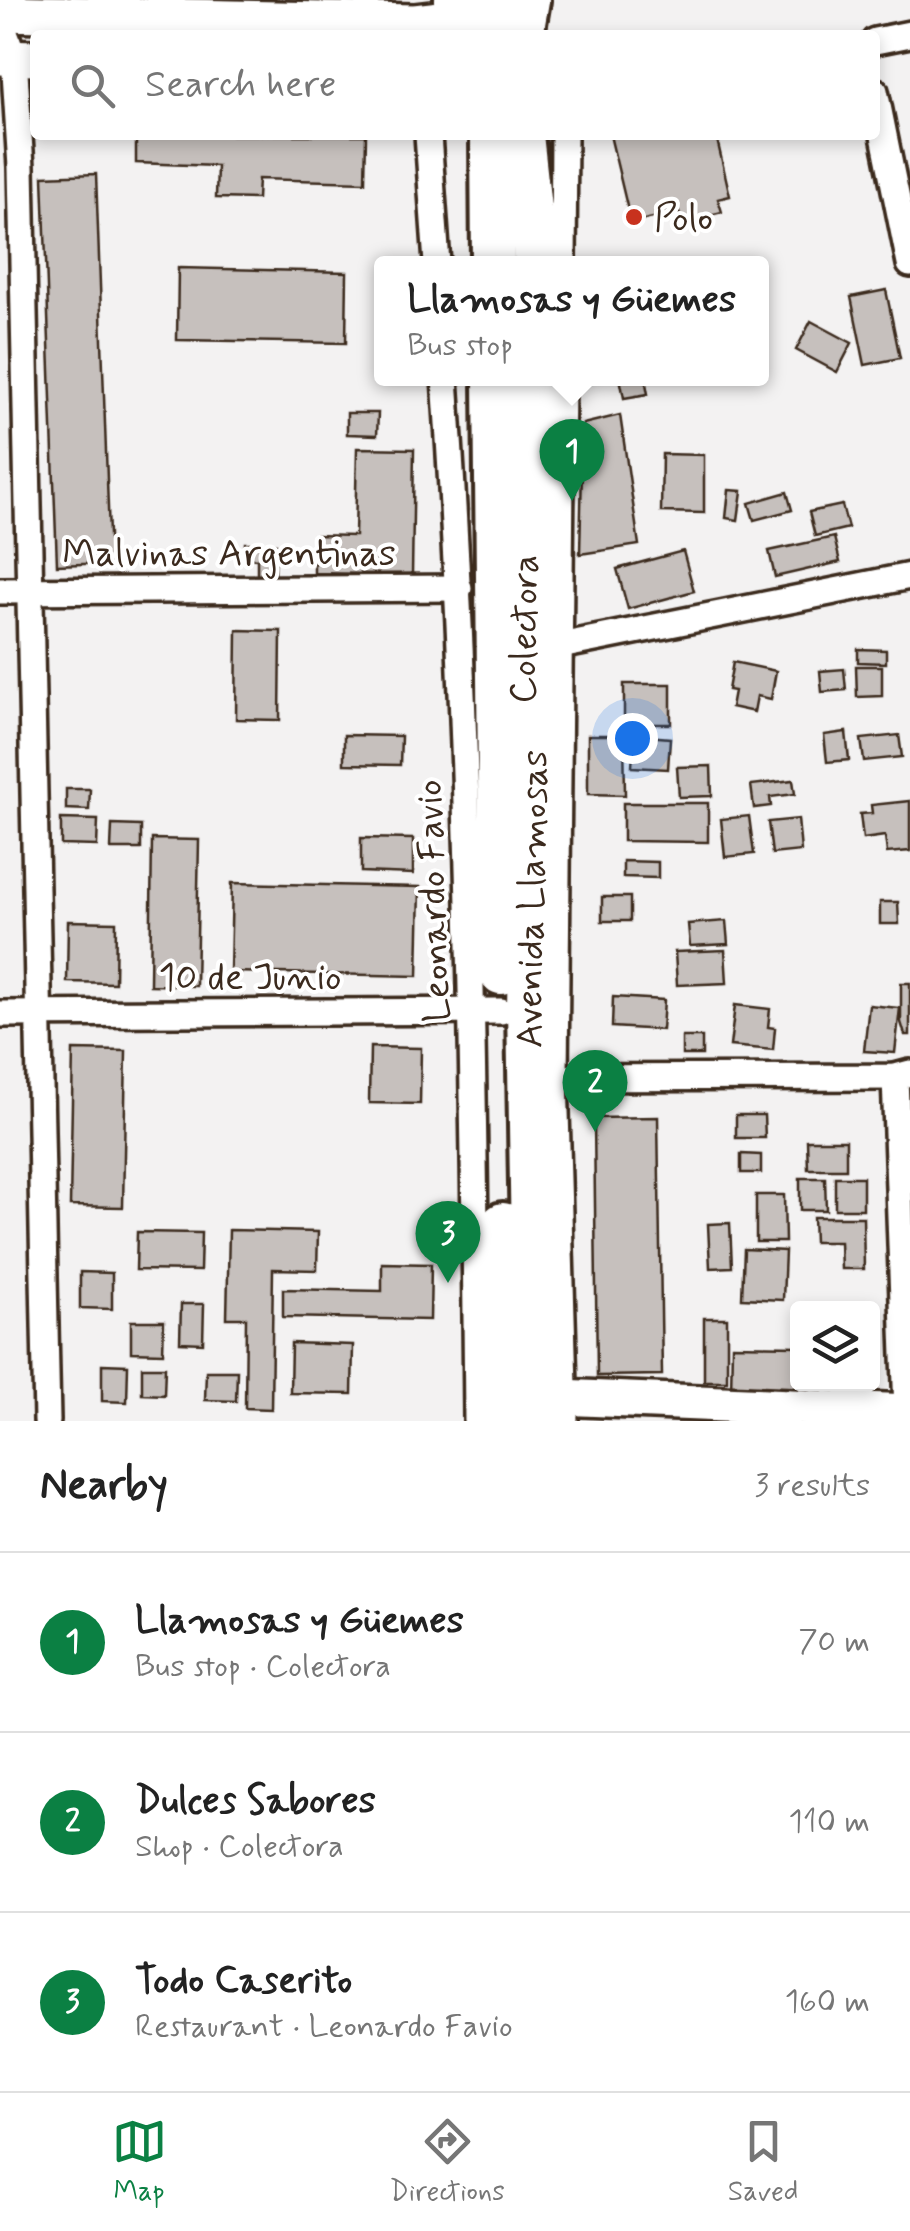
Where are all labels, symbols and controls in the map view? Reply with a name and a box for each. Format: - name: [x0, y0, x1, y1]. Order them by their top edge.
- search box: [30, 30, 880, 140]
- icon: search: [65, 58, 120, 113]
- text: Search here: [145, 61, 336, 110]
- place label: Polo: [654, 195, 713, 244]
- marker: Polo: [623, 206, 645, 228]
- popup: [374, 256, 769, 386]
- text: Llamosas y Güemes: [407, 276, 736, 325]
- text: Bus stop: [407, 325, 513, 367]
- pin: 1: [540, 418, 604, 501]
- street label: Malvinas Argentinas: [62, 530, 396, 579]
- street label: Colectora: [500, 554, 551, 704]
- your location: [607, 713, 658, 764]
- street label: Avenida Llamosas: [506, 749, 561, 1049]
- street label: Leonardo Favio: [406, 779, 463, 1023]
- street label: 10 de Junio: [158, 954, 342, 1003]
- pin: 2: [562, 1050, 628, 1132]
- pin: 3: [416, 1200, 480, 1283]
- map controls: [790, 1301, 880, 1391]
- button: layers: [790, 1301, 880, 1391]
- text: Nearby: [40, 1459, 168, 1514]
- text: 3 results: [754, 1465, 870, 1507]
- text: Llamosas y Güemes: [135, 1597, 464, 1646]
- text: 1: [65, 1621, 80, 1663]
- text: 70 m: [798, 1621, 870, 1663]
- text: Bus stop · Colectora: [135, 1646, 391, 1688]
- text: Dulces Sabores: [135, 1777, 376, 1826]
- text: 2: [65, 1801, 80, 1843]
- text: 110 m: [789, 1801, 870, 1843]
- text: Shop · Colectora: [135, 1826, 344, 1868]
- text: Todo Caserito: [135, 1957, 352, 2006]
- text: 3: [65, 1981, 80, 2023]
- text: 160 m: [785, 1981, 870, 2023]
- text: Restaurant · Leonardo Favio: [135, 2006, 513, 2048]
- tab: Map: [112, 2114, 167, 2211]
- tab: Directions: [390, 2114, 505, 2211]
- tab: Saved: [728, 2114, 798, 2211]

